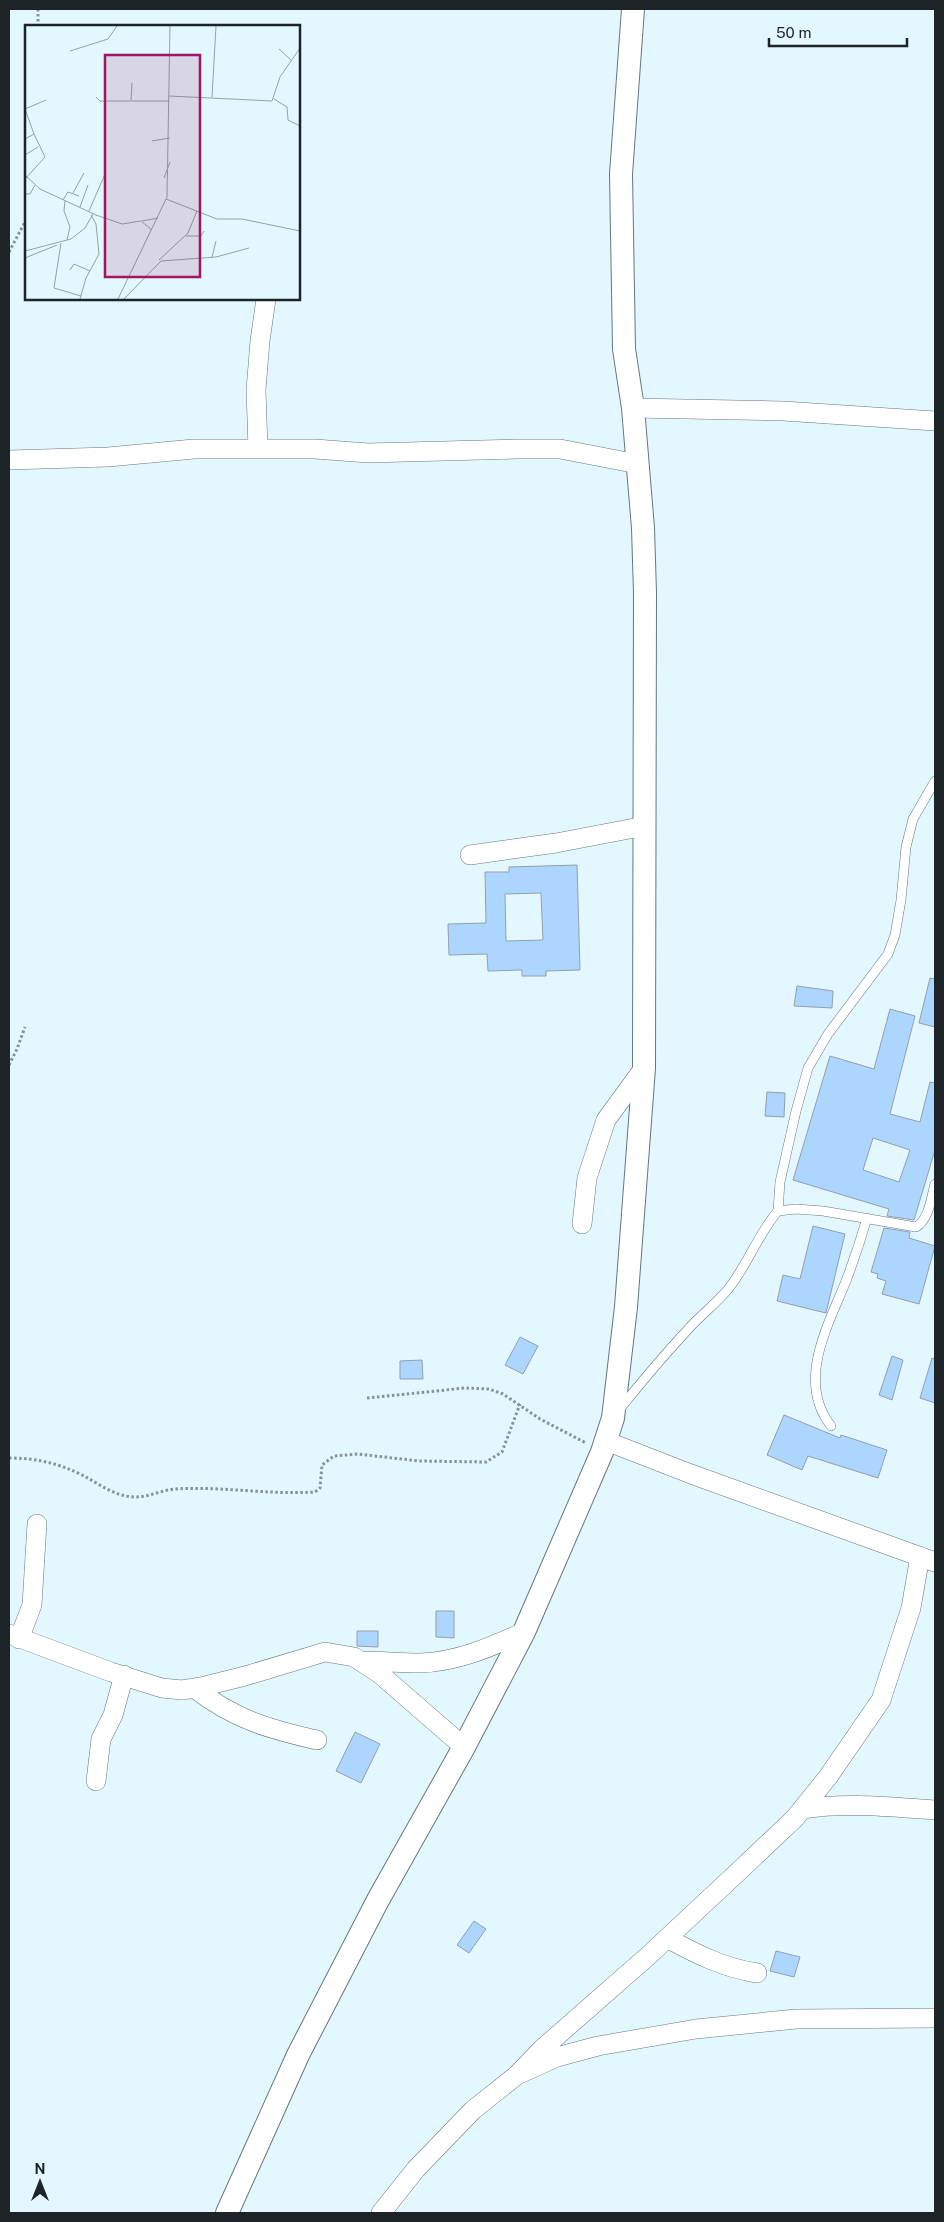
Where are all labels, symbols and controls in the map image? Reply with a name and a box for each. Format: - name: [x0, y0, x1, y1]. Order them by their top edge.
- scale bar: [769, 15, 906, 47]
- text: 50 m: [776, 24, 811, 41]
- inset map: [25, 25, 300, 300]
- north arrow: [15, 2157, 65, 2207]
- text: N: [35, 2161, 45, 2177]

